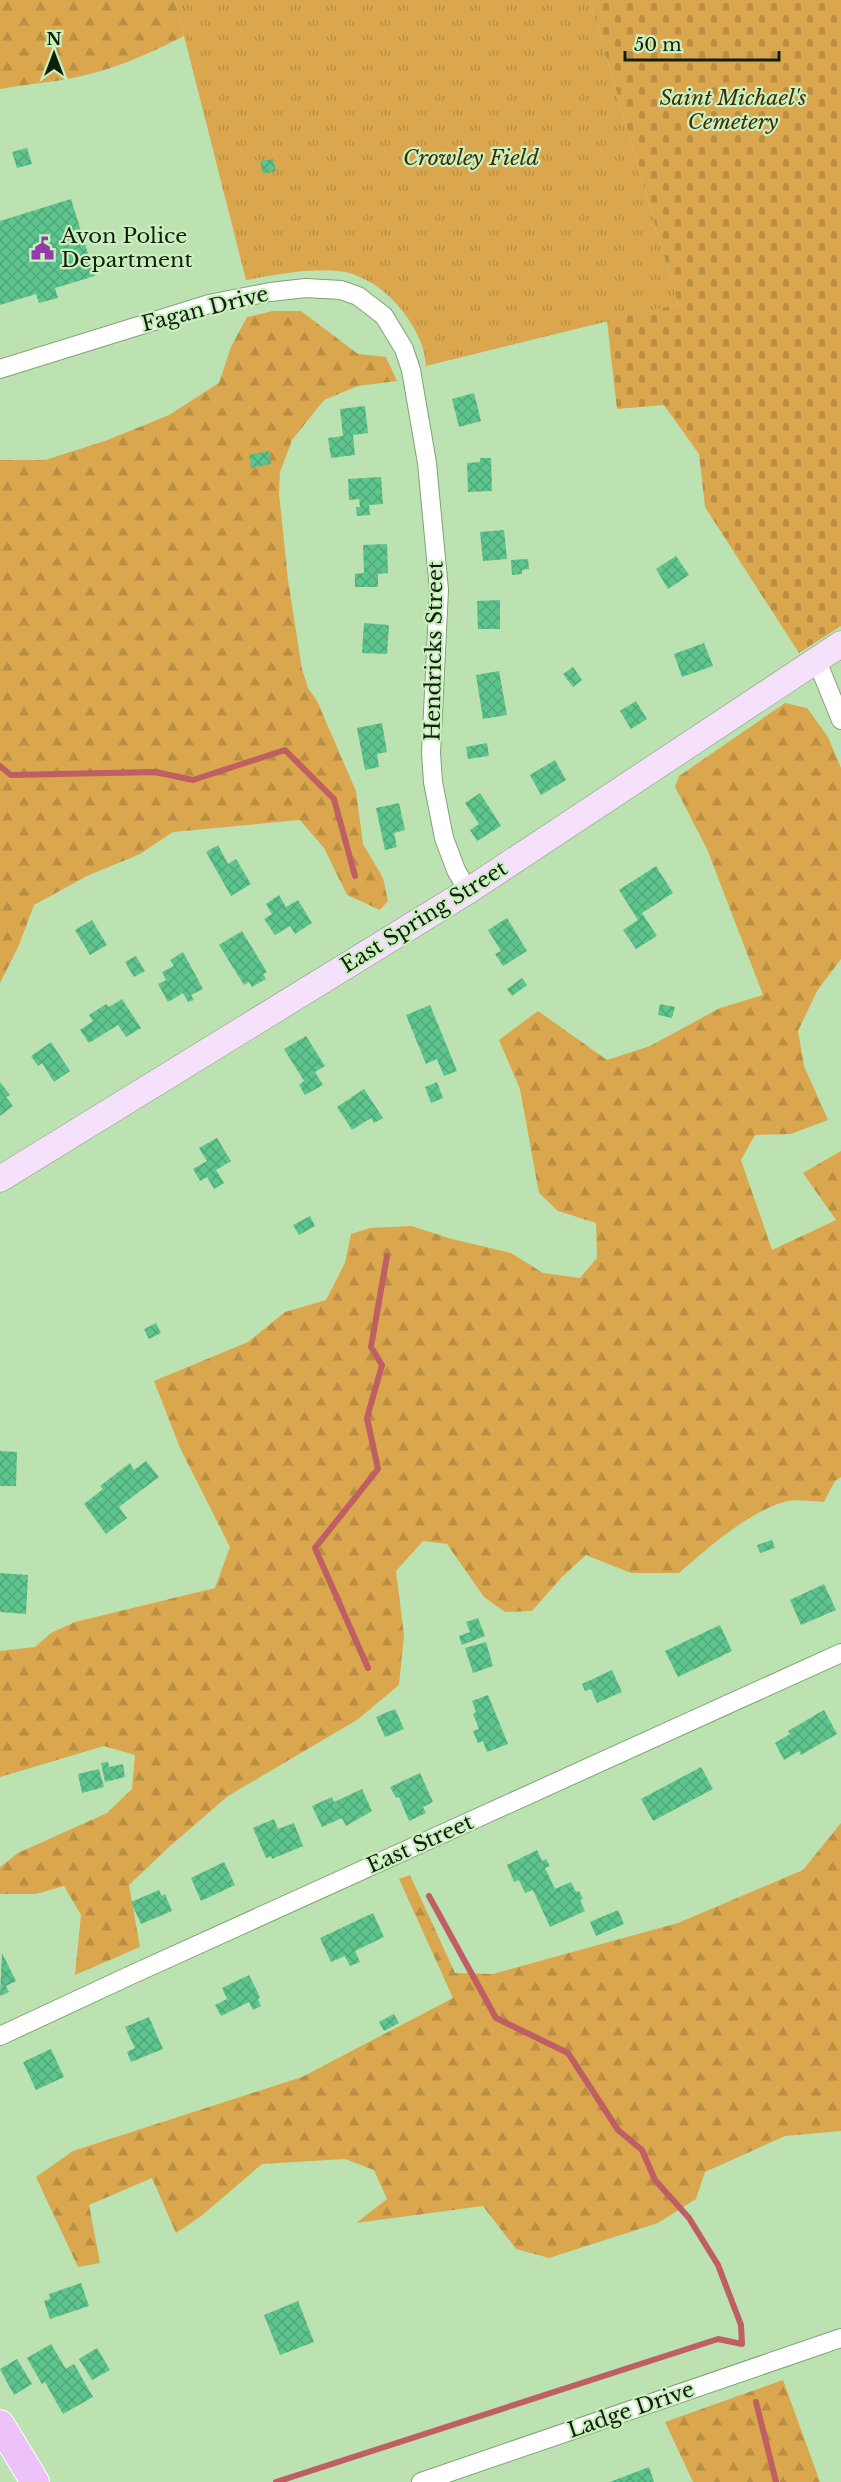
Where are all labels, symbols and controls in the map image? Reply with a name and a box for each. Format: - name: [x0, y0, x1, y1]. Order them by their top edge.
- north arrow: [24, 24, 84, 84]
- scale bar: [625, 24, 780, 62]
- text: N: [46, 29, 62, 49]
- text: 50 m: [634, 34, 682, 56]
- park label: Saint Michael's Cemetery: [659, 85, 807, 135]
- park label: Crowley Field: [403, 145, 539, 171]
- place label: Avon Police Department: [60, 223, 192, 273]
- public building icon: Avon Police Department: [30, 235, 56, 261]
- street label: Fagan Drive: [139, 281, 271, 337]
- street label: Hendricks Street: [419, 561, 449, 741]
- street label: East Spring Street: [336, 855, 512, 979]
- street label: East Street: [363, 1809, 477, 1879]
- street label: Ladge Drive: [565, 2376, 697, 2444]

